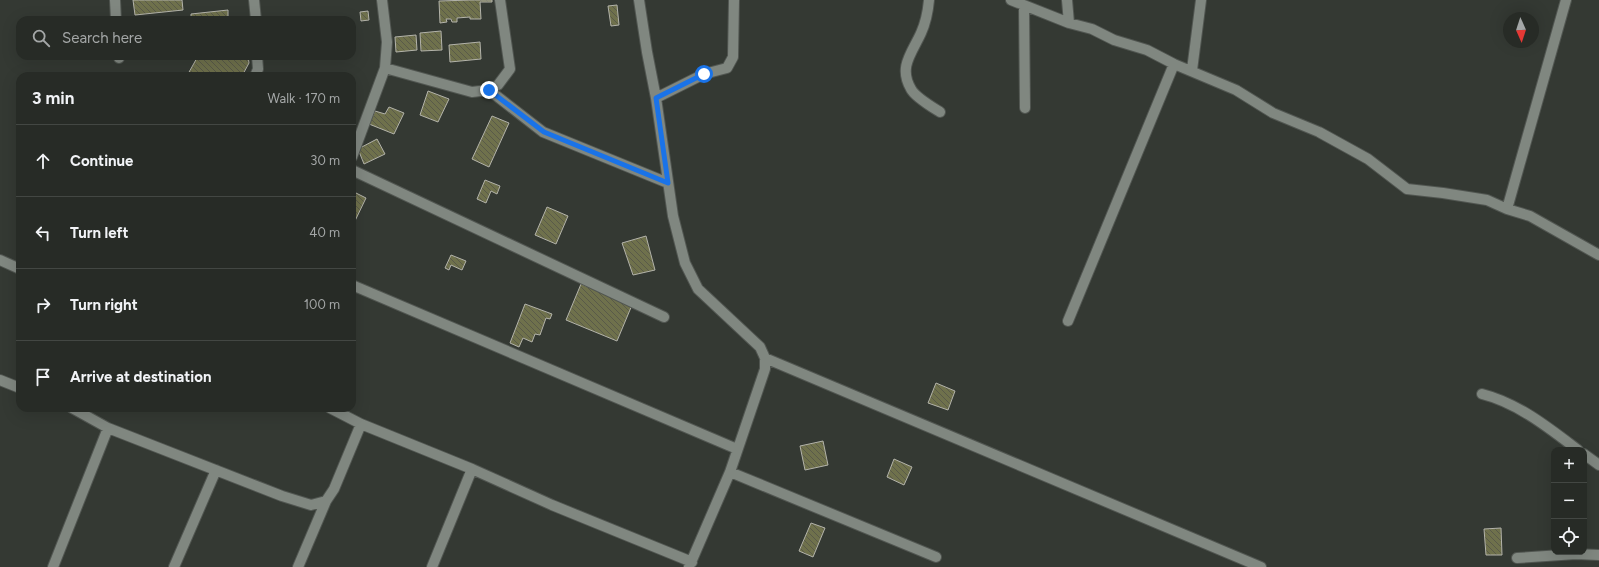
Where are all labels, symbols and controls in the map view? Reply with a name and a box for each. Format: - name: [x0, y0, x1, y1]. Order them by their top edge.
- north arrow: [1503, 12, 1539, 48]
- search box: [16, 16, 356, 60]
- icon: search: [30, 27, 52, 49]
- text: Search here: [62, 29, 142, 47]
- route start: [695, 65, 713, 83]
- route end: [480, 81, 498, 99]
- text: 3 min: [32, 88, 74, 108]
- text: Walk · 170 m: [268, 91, 340, 106]
- icon: ahead: [32, 150, 54, 172]
- text: Continue: [70, 152, 133, 170]
- text: 30 m: [310, 153, 340, 168]
- icon: left: [32, 222, 54, 244]
- text: Turn left: [70, 224, 128, 242]
- text: 40 m: [309, 225, 340, 240]
- icon: right: [32, 294, 54, 316]
- text: Turn right: [70, 296, 138, 314]
- text: 100 m: [304, 297, 340, 312]
- icon: arrive: [32, 366, 54, 388]
- text: Arrive at destination: [70, 368, 211, 386]
- map controls: [1551, 447, 1587, 555]
- button: +: [1551, 447, 1587, 483]
- button: −: [1551, 483, 1587, 519]
- button: locate: [1551, 519, 1587, 555]

